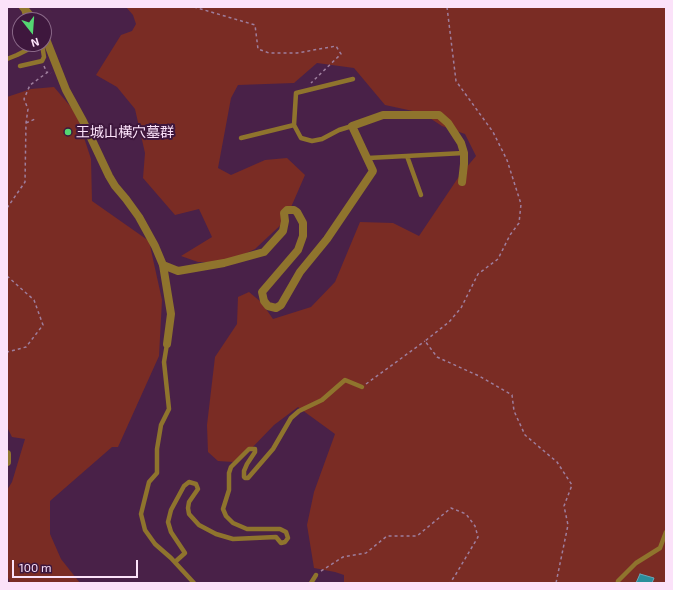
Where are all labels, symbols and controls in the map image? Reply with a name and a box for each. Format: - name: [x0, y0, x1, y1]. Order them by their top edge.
- north arrow: [12, 12, 52, 52]
- text: N: [30, 36, 41, 50]
- place label: 王城山横穴墓群: [76, 124, 174, 140]
- marker: 王城山横穴墓群: [63, 127, 73, 137]
- scale bar: [14, 552, 140, 578]
- text: 100 m: [19, 560, 51, 574]

